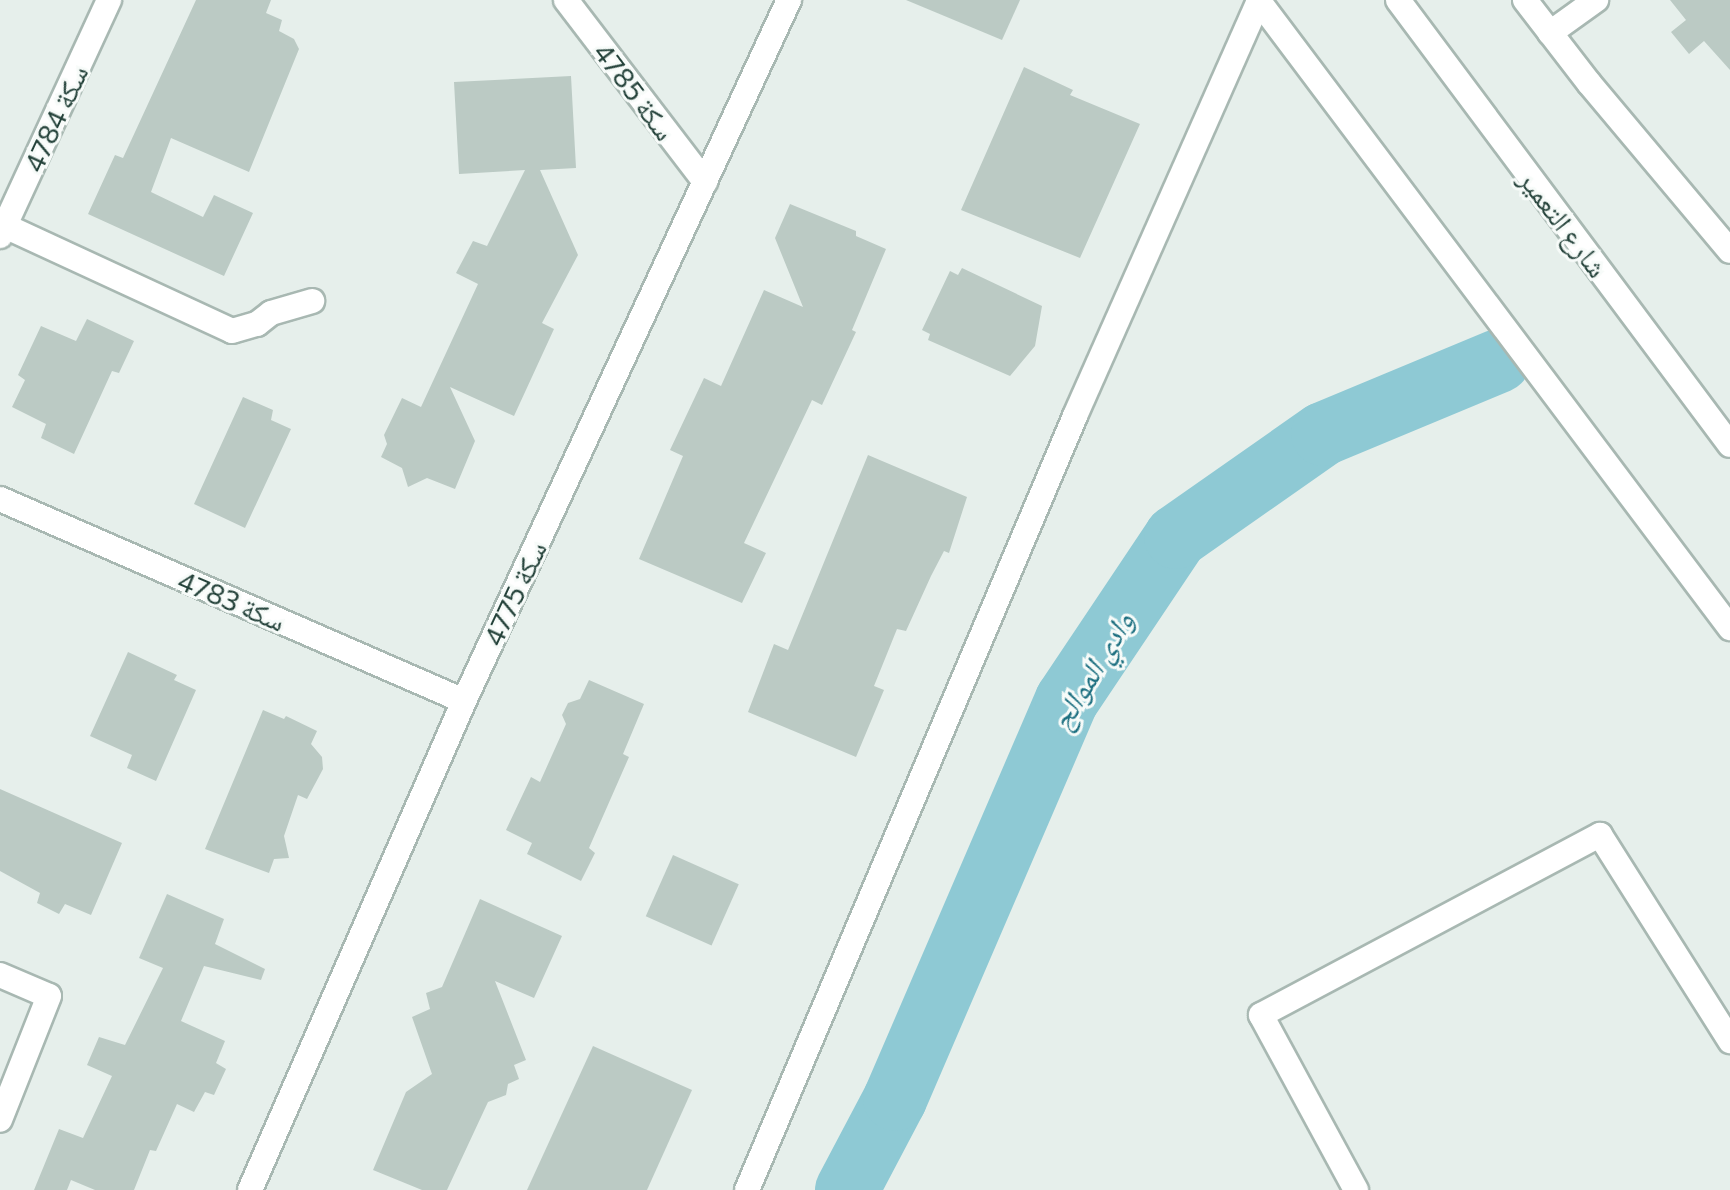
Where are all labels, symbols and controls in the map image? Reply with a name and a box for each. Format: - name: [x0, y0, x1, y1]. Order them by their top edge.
- street label: سكة 4785: [587, 36, 683, 146]
- street label: سكة 4784: [16, 59, 94, 177]
- street label: شارع التعمير: [1513, 163, 1615, 283]
- street label: سكة 4775: [475, 536, 553, 650]
- street label: سكة 4783: [173, 562, 291, 638]
- water label: وادي الموالح: [1042, 604, 1140, 736]

